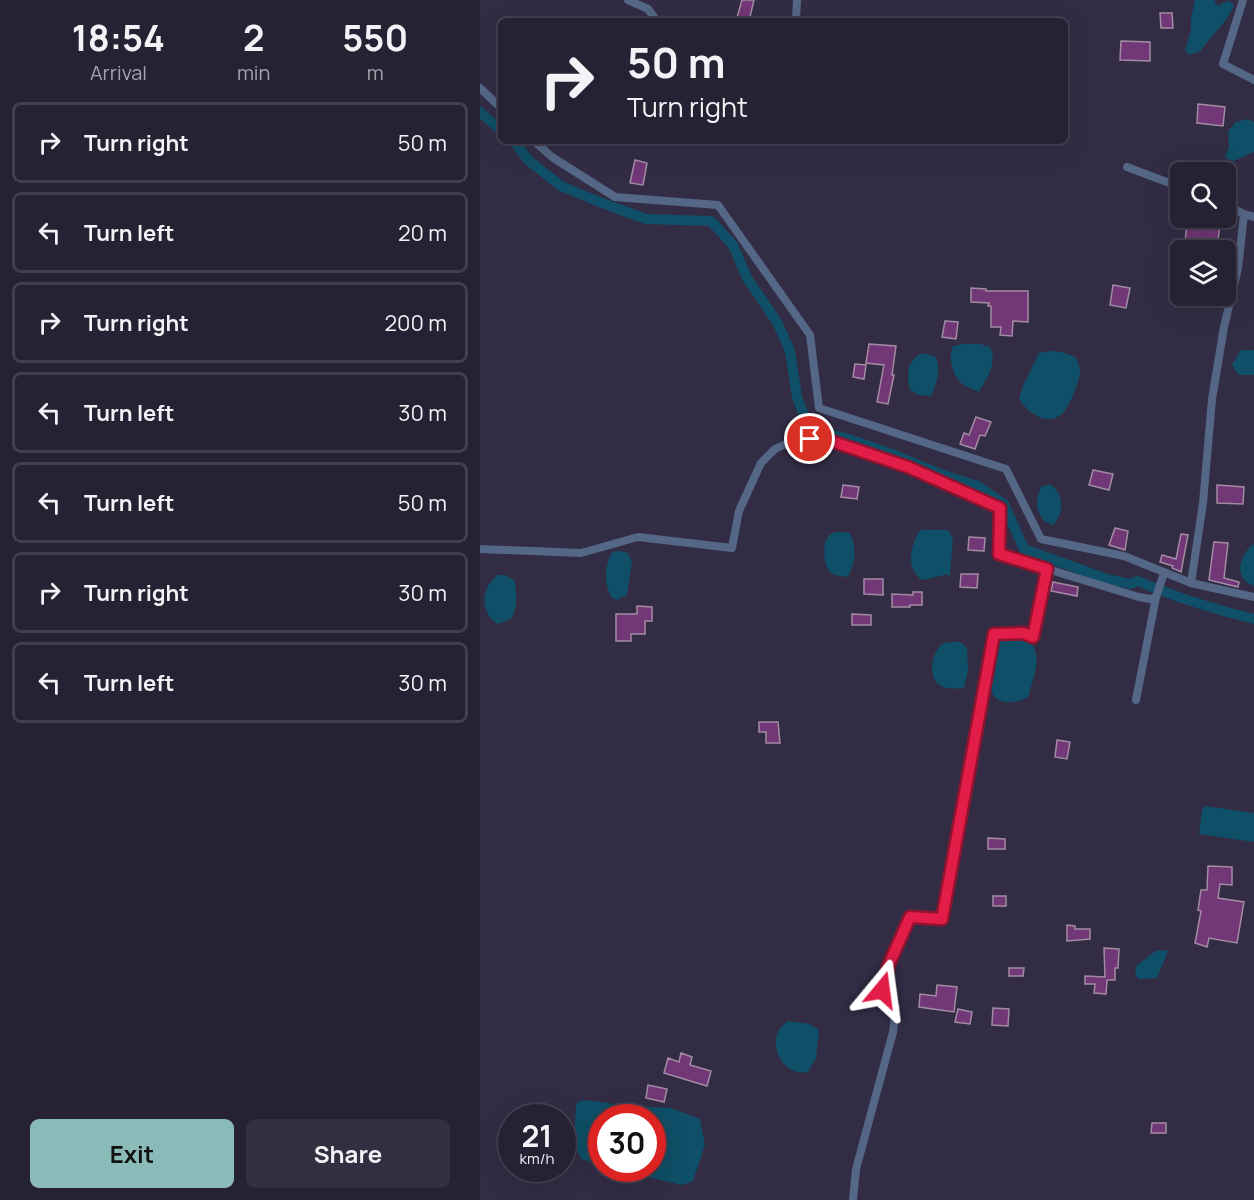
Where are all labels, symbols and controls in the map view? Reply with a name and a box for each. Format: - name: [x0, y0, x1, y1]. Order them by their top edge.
- text: 18:54: [72, 13, 165, 62]
- text: 2: [243, 13, 264, 62]
- text: 550: [342, 13, 408, 62]
- text: 50 m: [627, 33, 725, 91]
- icon: right: [528, 42, 606, 120]
- text: Arrival: [90, 59, 147, 86]
- text: min: [237, 59, 270, 86]
- text: m: [367, 59, 384, 86]
- text: Turn right: [627, 88, 748, 125]
- icon: right: [33, 126, 66, 159]
- text: Turn right: [84, 128, 189, 158]
- text: 50 m: [398, 128, 447, 158]
- map controls: [1170, 162, 1236, 306]
- button: search: [1170, 162, 1236, 228]
- icon: left: [33, 216, 66, 249]
- text: Turn left: [84, 218, 174, 248]
- text: 20 m: [398, 218, 447, 248]
- button: layers: [1170, 240, 1236, 306]
- icon: right: [33, 306, 66, 339]
- text: Turn right: [84, 308, 189, 338]
- text: 200 m: [385, 308, 447, 338]
- icon: left: [33, 396, 66, 429]
- text: Turn left: [84, 398, 174, 428]
- text: 30 m: [398, 398, 447, 428]
- pin: [784, 413, 835, 464]
- icon: arrive: [793, 422, 826, 455]
- icon: left: [33, 486, 66, 519]
- text: Turn left: [84, 488, 174, 518]
- text: 50 m: [398, 488, 447, 518]
- icon: right: [33, 576, 66, 609]
- text: Turn right: [84, 578, 189, 608]
- text: 30 m: [398, 578, 447, 608]
- icon: left: [33, 666, 66, 699]
- text: Turn left: [84, 668, 174, 698]
- text: 30 m: [398, 668, 447, 698]
- position arrow: [850, 958, 914, 1022]
- speed limit sign: 30: [588, 1104, 666, 1182]
- text: 21: [521, 1115, 553, 1156]
- button: Exit: [30, 1119, 234, 1188]
- button: Share: [246, 1119, 450, 1188]
- text: km/h: [520, 1148, 554, 1169]

